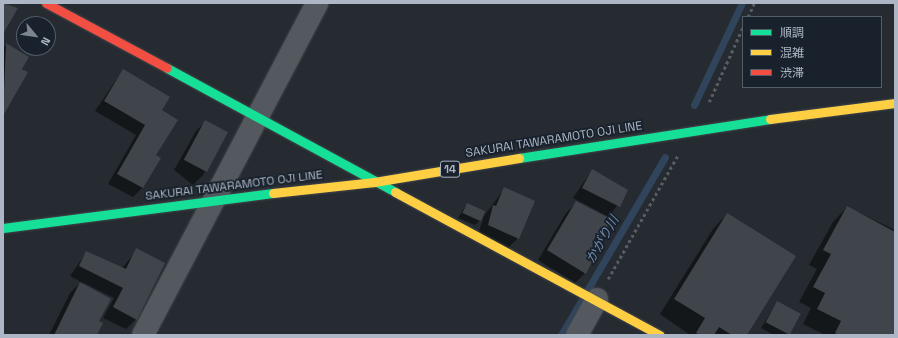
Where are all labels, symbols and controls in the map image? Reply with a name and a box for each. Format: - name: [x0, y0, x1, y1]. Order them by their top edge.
- north arrow: [16, 16, 56, 56]
- legend: [742, 16, 882, 88]
- text: 順調: [780, 25, 804, 41]
- text: N: [38, 35, 54, 48]
- text: 混雑: [780, 45, 804, 61]
- text: 渋滞: [780, 65, 804, 81]
- street label: SAKURAI TAWARAMOTO OJI LINE: [465, 119, 643, 161]
- road number: 14: [440, 160, 460, 178]
- street label: SAKURAI TAWARAMOTO OJI LINE: [144, 168, 324, 204]
- water label: かがり川: [583, 214, 623, 266]

